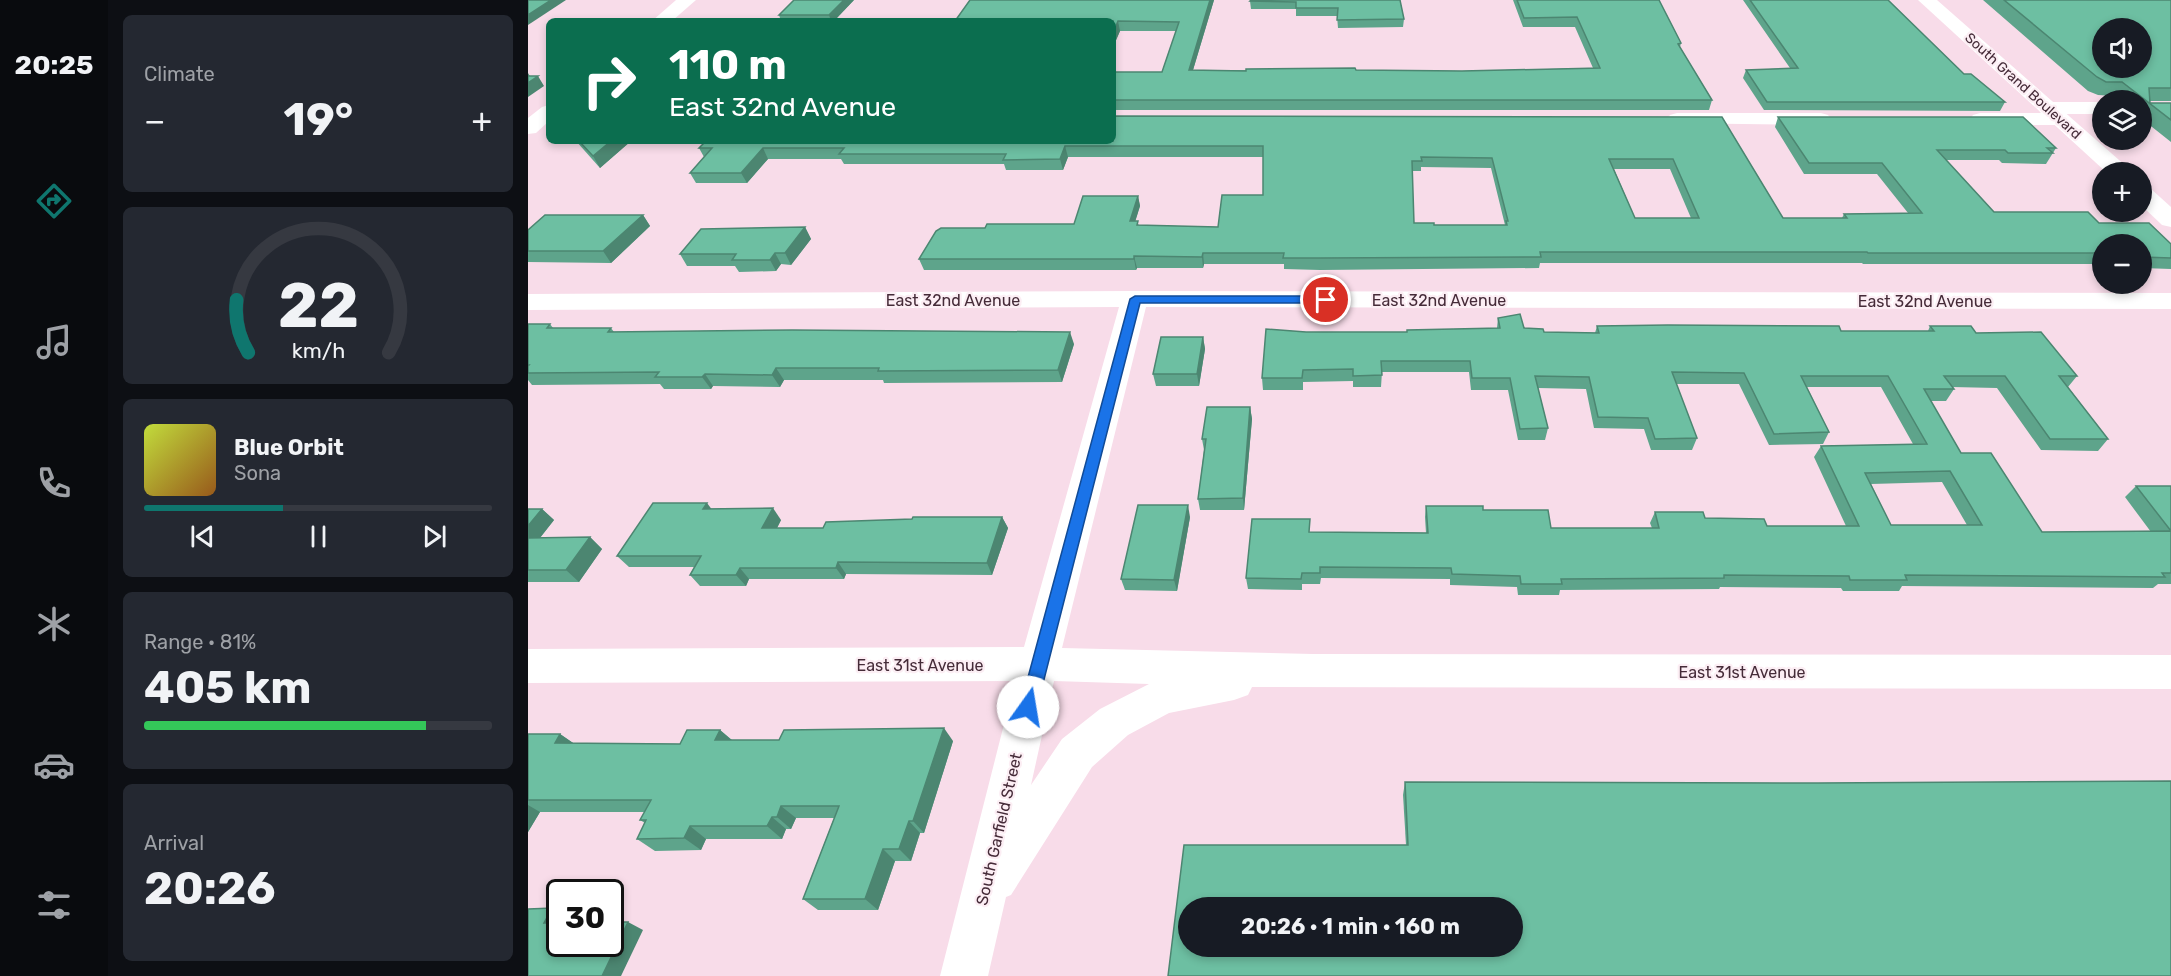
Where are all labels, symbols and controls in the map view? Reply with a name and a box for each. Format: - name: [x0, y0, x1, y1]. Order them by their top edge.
- map controls: [2092, 18, 2152, 294]
- button: sound: [2092, 18, 2152, 78]
- street label: South Grand Boulevard: [1961, 29, 2085, 143]
- text: 110 m: [669, 40, 787, 90]
- icon: right: [570, 42, 648, 120]
- text: 20:25: [15, 49, 93, 81]
- text: Climate: [144, 62, 215, 86]
- button: layers: [2092, 90, 2152, 150]
- text: East 32nd Avenue: [669, 91, 896, 123]
- text: 19°: [284, 93, 353, 146]
- text: −: [144, 101, 165, 140]
- text: +: [471, 101, 492, 140]
- button: +: [2092, 162, 2152, 222]
- icon: directions: [33, 180, 75, 222]
- button: −: [2092, 234, 2152, 294]
- text: 22: [277, 269, 359, 343]
- pin: [1300, 274, 1351, 325]
- icon: arrive: [1309, 283, 1342, 316]
- street label: East 32nd Avenue: [886, 291, 1020, 310]
- street label: East 32nd Avenue: [1372, 291, 1506, 310]
- street label: East 32nd Avenue: [1858, 292, 1992, 311]
- icon: music: [33, 321, 75, 363]
- text: km/h: [291, 338, 345, 363]
- text: Blue Orbit: [234, 434, 344, 461]
- text: Sona: [234, 461, 281, 485]
- icon: phone: [33, 462, 75, 504]
- icon: previous: [186, 520, 219, 553]
- icon: pause: [302, 520, 335, 553]
- icon: next: [418, 520, 451, 553]
- icon: climate: [33, 603, 75, 645]
- text: Range · 81%: [144, 630, 256, 654]
- street label: East 31st Avenue: [857, 656, 984, 675]
- text: 405 km: [144, 661, 312, 714]
- street label: East 31st Avenue: [1679, 663, 1806, 682]
- position arrow: [996, 675, 1060, 739]
- icon: car: [33, 744, 75, 786]
- street label: South Garfield Street: [972, 751, 1026, 907]
- text: Arrival: [144, 831, 204, 855]
- text: 20:26: [144, 862, 276, 915]
- speed limit sign: 30: [546, 879, 624, 957]
- icon: filters: [33, 884, 75, 926]
- text: 20:26 · 1 min · 160 m: [1241, 913, 1460, 940]

